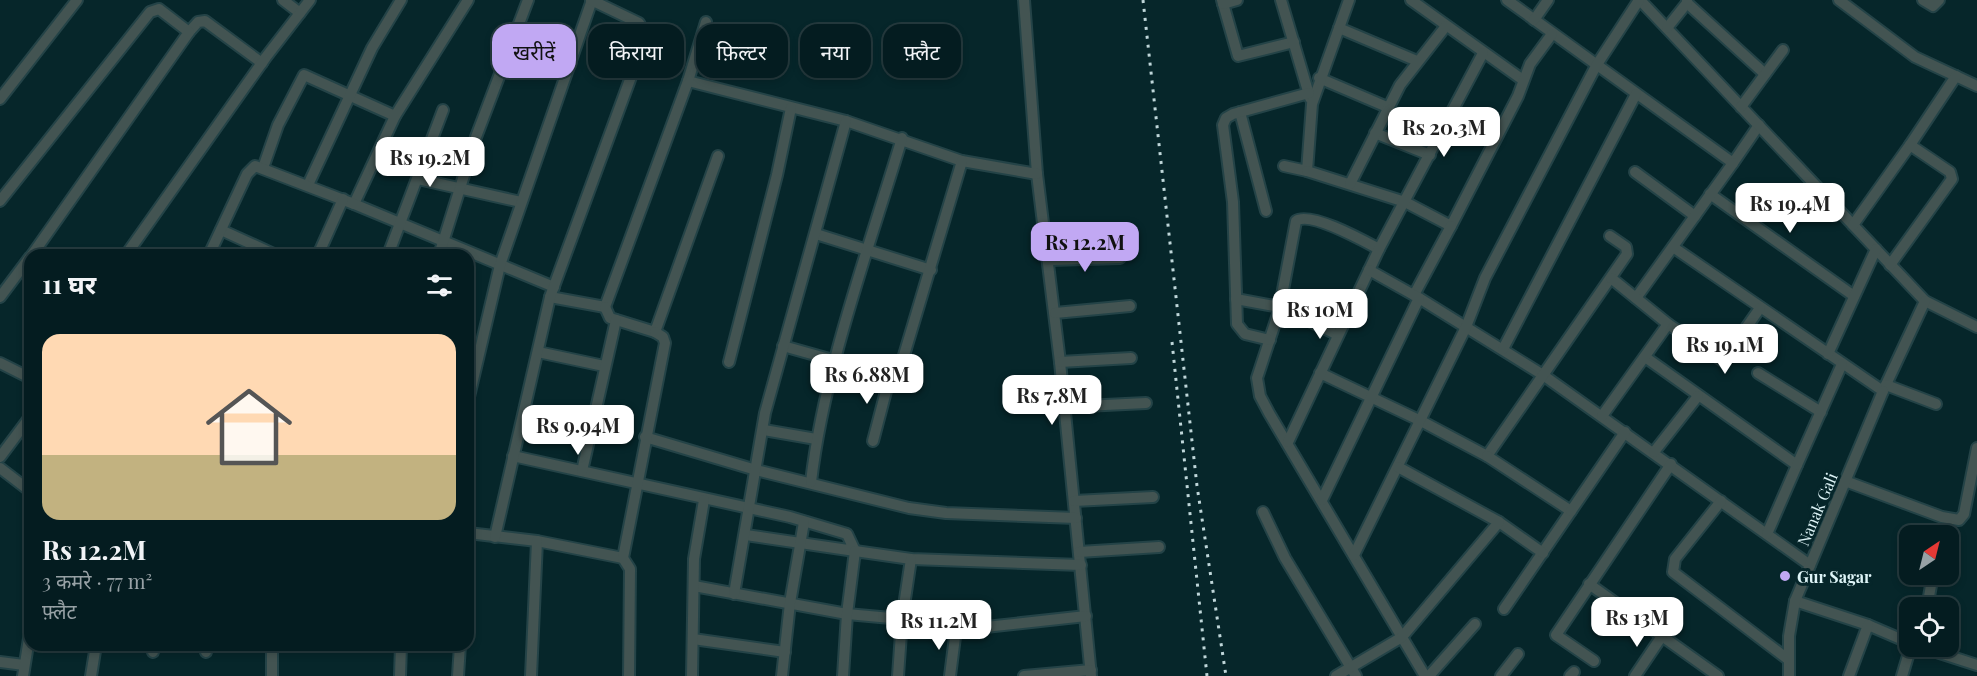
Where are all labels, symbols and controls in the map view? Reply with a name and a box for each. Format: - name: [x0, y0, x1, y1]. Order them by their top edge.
- chip: खरीदें: [492, 24, 576, 78]
- chip: किराया: [588, 24, 684, 78]
- chip: फ़िल्टर: [696, 24, 788, 78]
- chip: नया: [800, 24, 871, 78]
- chip: फ़्लैट: [883, 24, 961, 78]
- pin: Rs 20.3M: [1382, 107, 1506, 158]
- text: Rs 20.3M: [1402, 113, 1486, 140]
- pin: Rs 19.2M: [368, 137, 492, 188]
- text: Rs 19.2M: [390, 143, 470, 170]
- pin: Rs 19.4M: [1728, 183, 1852, 234]
- text: Rs 19.4M: [1750, 189, 1830, 216]
- pin: Rs 12.2M: [1023, 222, 1147, 273]
- text: Rs 12.2M: [1045, 228, 1125, 255]
- text: 11 घर: [42, 266, 96, 301]
- icon: filters: [423, 269, 456, 302]
- pin: Rs 10M: [1271, 289, 1369, 340]
- text: Rs 10M: [1287, 295, 1353, 322]
- pin: Rs 19.1M: [1663, 324, 1787, 375]
- text: Rs 19.1M: [1686, 330, 1764, 357]
- pin: Rs 6.88M: [805, 354, 929, 405]
- text: Rs 6.88M: [824, 360, 910, 387]
- icon: home: [195, 373, 303, 481]
- pin: Rs 7.8M: [997, 375, 1107, 426]
- text: Rs 7.8M: [1016, 381, 1088, 408]
- pin: Rs 9.94M: [516, 405, 640, 456]
- text: Rs 9.94M: [536, 411, 620, 438]
- street label: Nanak Gali: [1792, 469, 1842, 549]
- north arrow: [1899, 525, 1959, 585]
- map controls: [1899, 525, 1959, 657]
- text: Rs 12.2M: [42, 532, 146, 567]
- place label: Gur Sagar: [1797, 566, 1872, 587]
- text: 3 कमरे · 77 m²: [42, 567, 152, 594]
- marker: Gur Sagar: [1778, 569, 1792, 583]
- text: फ़्लैट: [42, 597, 77, 624]
- pin: Rs 13M: [1588, 597, 1686, 648]
- button: locate: [1899, 597, 1959, 657]
- pin: Rs 11.2M: [877, 600, 1001, 651]
- text: Rs 13M: [1605, 603, 1669, 630]
- text: Rs 11.2M: [900, 606, 978, 633]

